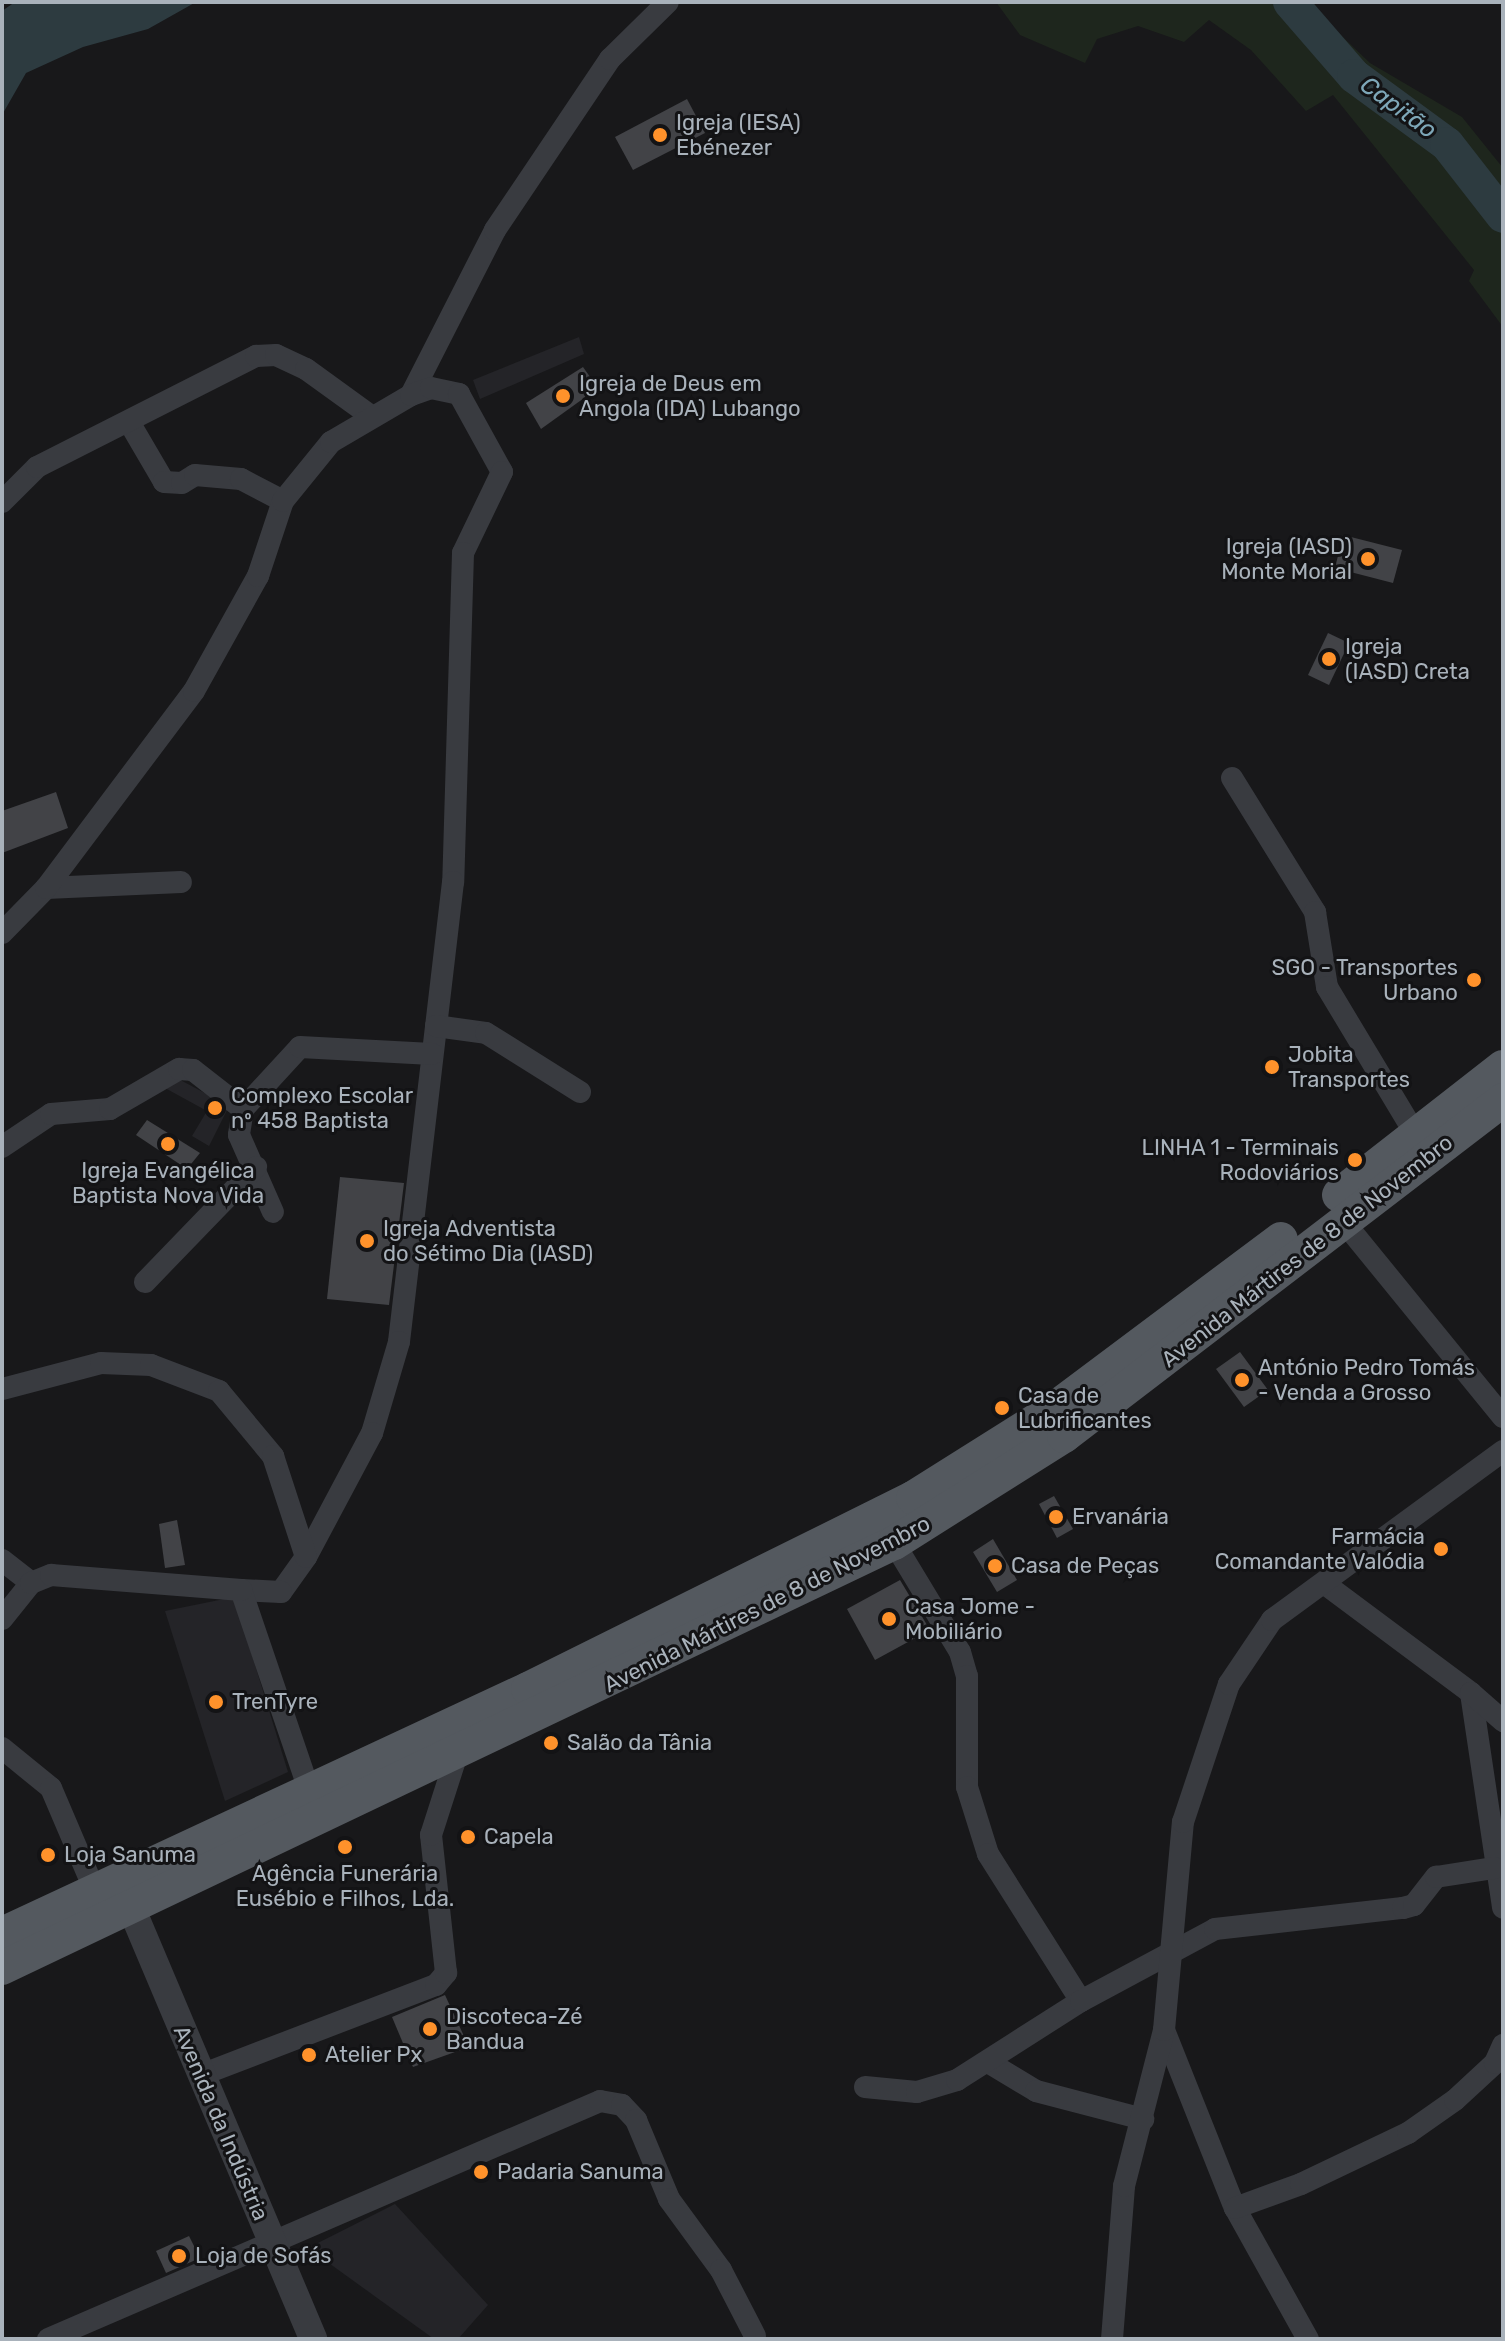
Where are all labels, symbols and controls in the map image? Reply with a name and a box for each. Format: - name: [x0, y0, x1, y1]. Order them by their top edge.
- water label: Capitão: [1354, 71, 1442, 145]
- place label: Igreja (IESA) Ebénezer: [676, 109, 801, 160]
- marker: Igreja (IESA) Ebénezer: [651, 126, 669, 144]
- place label: Igreja de Deus em Angola (IDA) Lubango: [579, 370, 801, 422]
- marker: Igreja de Deus em Angola (IDA) Lubango: [554, 387, 572, 405]
- place label: Igreja (IASD) Monte Morial: [1221, 533, 1352, 584]
- marker: Igreja (IASD) Monte Morial: [1359, 550, 1377, 568]
- place label: Igreja (IASD) Creta: [1345, 633, 1470, 684]
- marker: Igreja (IASD) Creta: [1320, 650, 1338, 668]
- place label: SGO - Transportes Urbano: [1271, 954, 1458, 1006]
- marker: SGO - Transportes Urbano: [1465, 971, 1483, 989]
- place label: Jobita Transportes: [1288, 1041, 1410, 1092]
- marker: Jobita Transportes: [1263, 1058, 1281, 1076]
- place label: Complexo Escolar nº 458 Baptista: [231, 1082, 413, 1134]
- marker: Complexo Escolar nº 458 Baptista: [206, 1099, 224, 1117]
- street label: Avenida Mártires de 8 de Novembro: [1156, 1129, 1458, 1373]
- place label: LINHA 1 - Terminais Rodoviários: [1140, 1134, 1339, 1186]
- marker: Igreja Evangélica Baptista Nova Vida: [159, 1135, 177, 1153]
- marker: LINHA 1 - Terminais Rodoviários: [1346, 1151, 1364, 1169]
- place label: Igreja Evangélica Baptista Nova Vida: [72, 1157, 264, 1208]
- place label: Igreja Adventista do Sétimo Dia (IASD): [383, 1215, 593, 1266]
- marker: Igreja Adventista do Sétimo Dia (IASD): [358, 1232, 376, 1250]
- place label: António Pedro Tomás - Venda a Grosso: [1258, 1354, 1476, 1406]
- marker: António Pedro Tomás - Venda a Grosso: [1233, 1371, 1251, 1389]
- place label: Casa de Lubrificantes: [1018, 1382, 1152, 1434]
- marker: Casa de Lubrificantes: [993, 1399, 1011, 1417]
- place label: Ervanária: [1072, 1504, 1169, 1530]
- marker: Ervanária: [1047, 1508, 1065, 1526]
- street label: Avenida Mártires de 8 de Novembro: [600, 1510, 934, 1698]
- place label: Farmácia Comandante Valódia: [1214, 1523, 1425, 1574]
- marker: Farmácia Comandante Valódia: [1432, 1540, 1450, 1558]
- place label: Casa de Peças: [1011, 1553, 1159, 1579]
- marker: Casa de Peças: [986, 1557, 1004, 1575]
- place label: Casa Jome - Mobiliário: [905, 1593, 1035, 1644]
- marker: Casa Jome - Mobiliário: [880, 1610, 898, 1628]
- place label: TrenTyre: [232, 1689, 318, 1715]
- marker: TrenTyre: [207, 1693, 225, 1711]
- place label: Salão da Tânia: [567, 1730, 713, 1756]
- marker: Salão da Tânia: [542, 1734, 560, 1752]
- place label: Capela: [484, 1824, 554, 1850]
- marker: Capela: [459, 1828, 477, 1846]
- marker: Agência Funerária Eusébio e Filhos, Lda.: [336, 1838, 354, 1856]
- place label: Loja Sanuma: [64, 1842, 196, 1868]
- marker: Loja Sanuma: [39, 1846, 57, 1864]
- place label: Agência Funerária Eusébio e Filhos, Lda.: [236, 1860, 454, 1912]
- place label: Discoteca-Zé Bandua: [446, 2003, 583, 2054]
- marker: Discoteca-Zé Bandua: [421, 2020, 439, 2038]
- street label: Avenida da Indústria: [168, 2021, 274, 2225]
- place label: Atelier Px: [325, 2042, 423, 2068]
- marker: Atelier Px: [300, 2046, 318, 2064]
- place label: Padaria Sanuma: [497, 2159, 664, 2185]
- marker: Padaria Sanuma: [472, 2163, 490, 2181]
- place label: Loja de Sofás: [195, 2243, 332, 2269]
- marker: Loja de Sofás: [170, 2247, 188, 2265]

